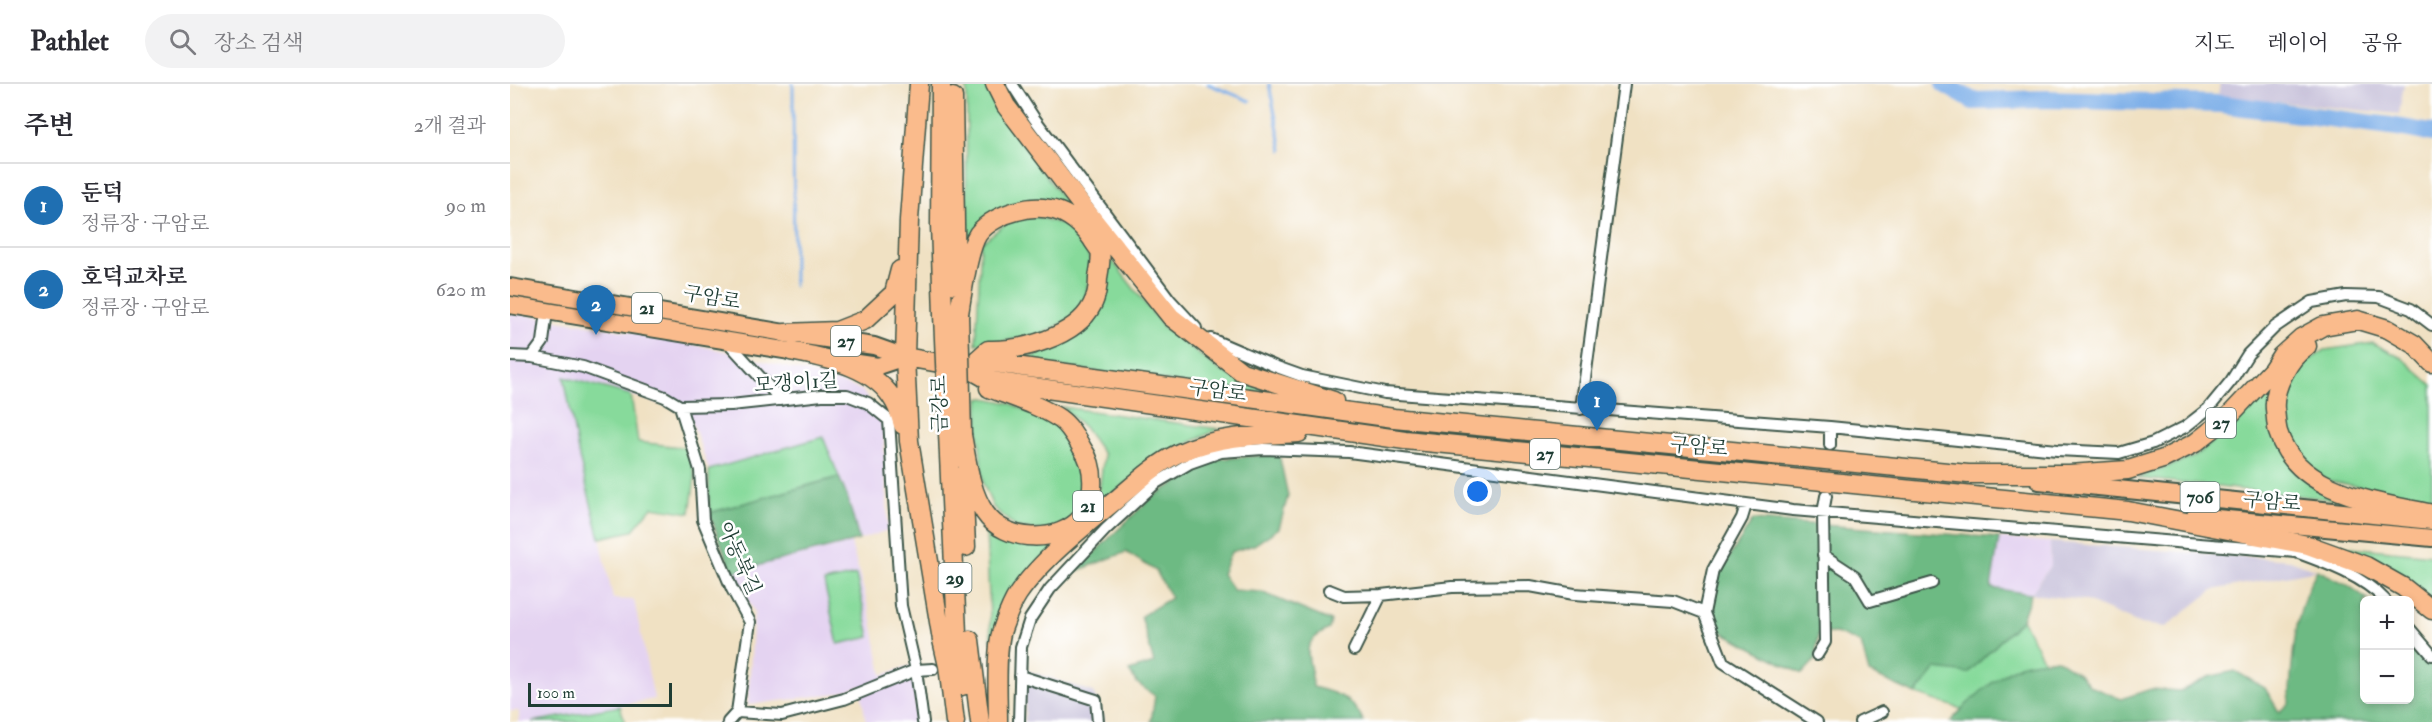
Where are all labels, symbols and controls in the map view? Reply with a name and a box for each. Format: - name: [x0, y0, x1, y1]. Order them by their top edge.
- search box: [145, 14, 565, 68]
- text: Pathlet: [30, 24, 109, 59]
- icon: search: [166, 25, 199, 58]
- text: 장소 검색: [214, 29, 303, 57]
- text: 지도: [2194, 30, 2235, 57]
- text: 레이어: [2268, 30, 2328, 57]
- text: 공유: [2361, 30, 2402, 57]
- text: 주변: [24, 110, 74, 142]
- text: 2개 결과: [414, 113, 486, 138]
- text: 둔덕: [81, 179, 124, 207]
- text: 1: [40, 193, 47, 218]
- text: 90 m: [446, 193, 486, 218]
- text: 정류장 · 구암로: [81, 211, 209, 236]
- text: 호덕교차로: [81, 263, 187, 291]
- text: 2: [38, 277, 49, 302]
- text: 620 m: [436, 277, 486, 302]
- street label: 구암로: [681, 280, 743, 315]
- pin: 2: [576, 286, 616, 335]
- road number: 21: [632, 293, 662, 323]
- text: 정류장 · 구암로: [81, 295, 209, 320]
- road number: 27: [831, 326, 861, 356]
- street label: 모갱이1길: [753, 367, 839, 398]
- street label: 구암로: [1187, 374, 1248, 407]
- street label: 금강로: [926, 375, 953, 433]
- pin: 1: [1578, 382, 1616, 431]
- road number: 27: [2206, 408, 2236, 438]
- street label: 구암로: [1669, 432, 1729, 461]
- road number: 27: [1530, 439, 1560, 469]
- your location: [1463, 477, 1492, 506]
- road number: 706: [2180, 482, 2220, 512]
- street label: 구암로: [2242, 487, 2302, 516]
- road number: 21: [1073, 491, 1103, 521]
- street label: 아동북길: [712, 518, 767, 599]
- road number: 29: [938, 563, 972, 593]
- map controls: [2360, 596, 2414, 704]
- button: +: [2360, 596, 2414, 650]
- button: −: [2360, 650, 2414, 704]
- scale bar: [528, 680, 672, 708]
- text: 100 m: [537, 683, 575, 703]

